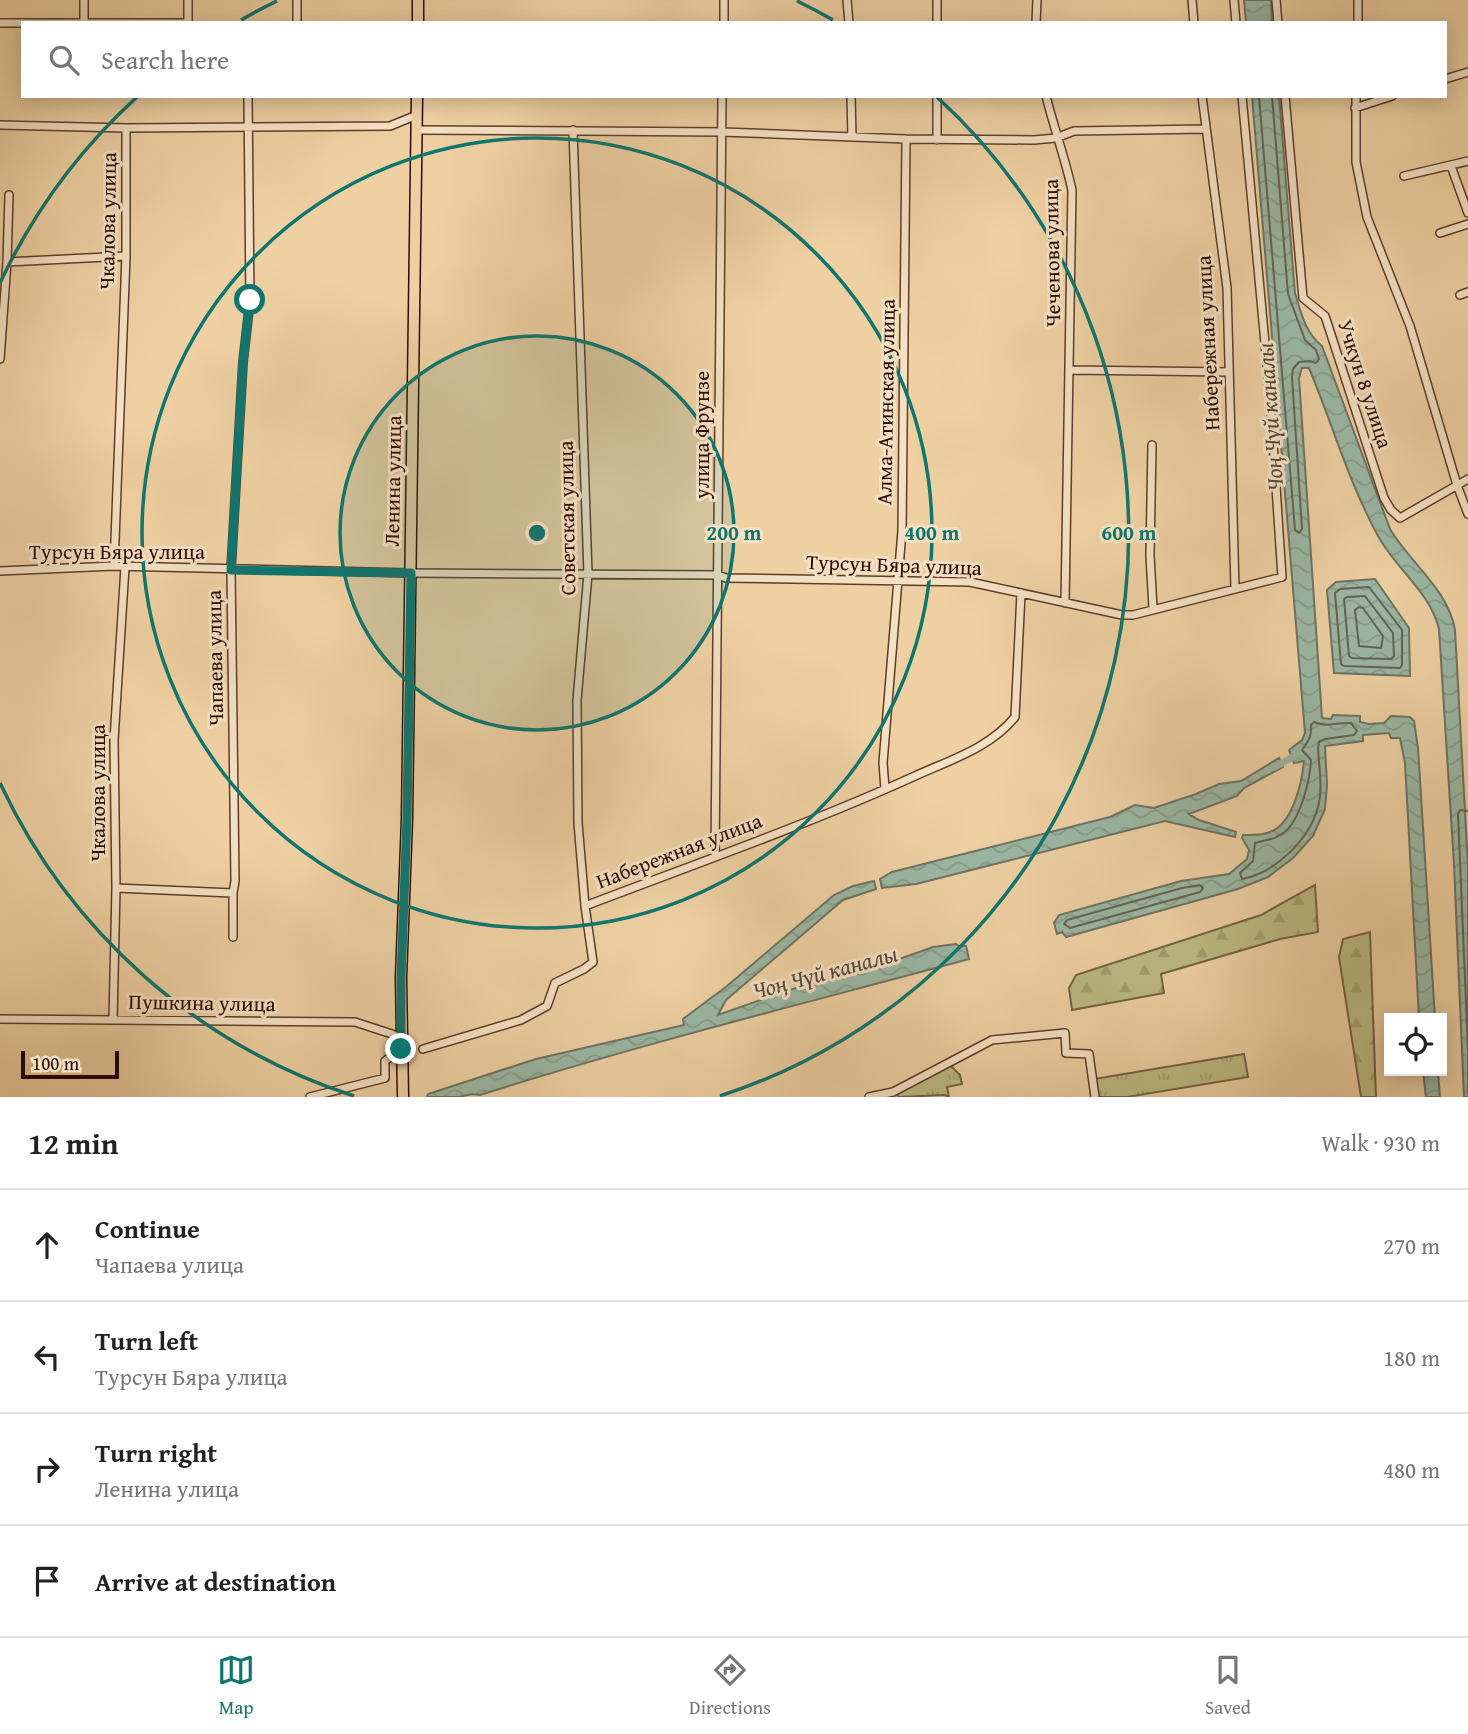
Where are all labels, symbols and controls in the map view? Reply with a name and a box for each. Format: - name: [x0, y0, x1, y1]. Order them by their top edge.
- search box: [21, 21, 1447, 98]
- text: Search here: [101, 40, 229, 79]
- icon: search: [45, 41, 83, 79]
- street label: Чкалова улица: [91, 152, 124, 290]
- street label: Чеченова улица: [1035, 179, 1068, 327]
- street label: Набережная улица: [1187, 255, 1228, 431]
- route start: [234, 284, 265, 315]
- street label: Алма-Атинская улица: [868, 299, 903, 505]
- street label: Учкун 8 улица: [1330, 315, 1401, 452]
- water label: Чоң Чүй каналы: [1248, 342, 1291, 492]
- street label: улица Фрунзе: [686, 371, 717, 500]
- street label: Ленина улица: [376, 415, 409, 547]
- street label: Советская улица: [550, 440, 583, 596]
- text: 200 m: [706, 517, 762, 548]
- text: 400 m: [904, 517, 960, 548]
- text: 600 m: [1101, 517, 1157, 548]
- centre of rings: [525, 521, 549, 545]
- street label: Турсун Бяра улица: [29, 536, 205, 567]
- street label: Турсун Бяра улица: [806, 546, 982, 583]
- street label: Чапаева улица: [198, 590, 231, 726]
- street label: Чкалова улица: [82, 724, 113, 862]
- street label: Набережная улица: [591, 805, 766, 896]
- water label: Чоң Чүй каналы: [749, 936, 901, 1007]
- street label: Пушкина улица: [128, 986, 276, 1019]
- map controls: [1384, 1013, 1447, 1076]
- button: locate: [1384, 1013, 1447, 1076]
- route end: [385, 1033, 416, 1064]
- scale bar: [21, 1048, 119, 1080]
- text: 100 m: [32, 1049, 79, 1077]
- text: 12 min: [28, 1121, 118, 1165]
- text: Walk · 930 m: [1321, 1126, 1440, 1159]
- text: Continue: [95, 1209, 200, 1248]
- icon: ahead: [28, 1226, 66, 1264]
- text: 270 m: [1383, 1229, 1440, 1262]
- text: Чапаева улица: [95, 1248, 244, 1281]
- text: Turn left: [95, 1321, 198, 1360]
- icon: left: [28, 1338, 66, 1376]
- text: 180 m: [1383, 1341, 1440, 1374]
- text: Турсун Бяра улица: [95, 1360, 288, 1393]
- text: Turn right: [95, 1433, 217, 1472]
- icon: right: [28, 1450, 66, 1488]
- text: 480 m: [1383, 1453, 1440, 1486]
- text: Ленина улица: [95, 1472, 239, 1505]
- icon: arrive: [28, 1562, 66, 1600]
- text: Arrive at destination: [95, 1562, 336, 1601]
- tab: Map: [217, 1651, 255, 1721]
- tab: Directions: [689, 1651, 771, 1721]
- tab: Saved: [1205, 1651, 1251, 1721]

